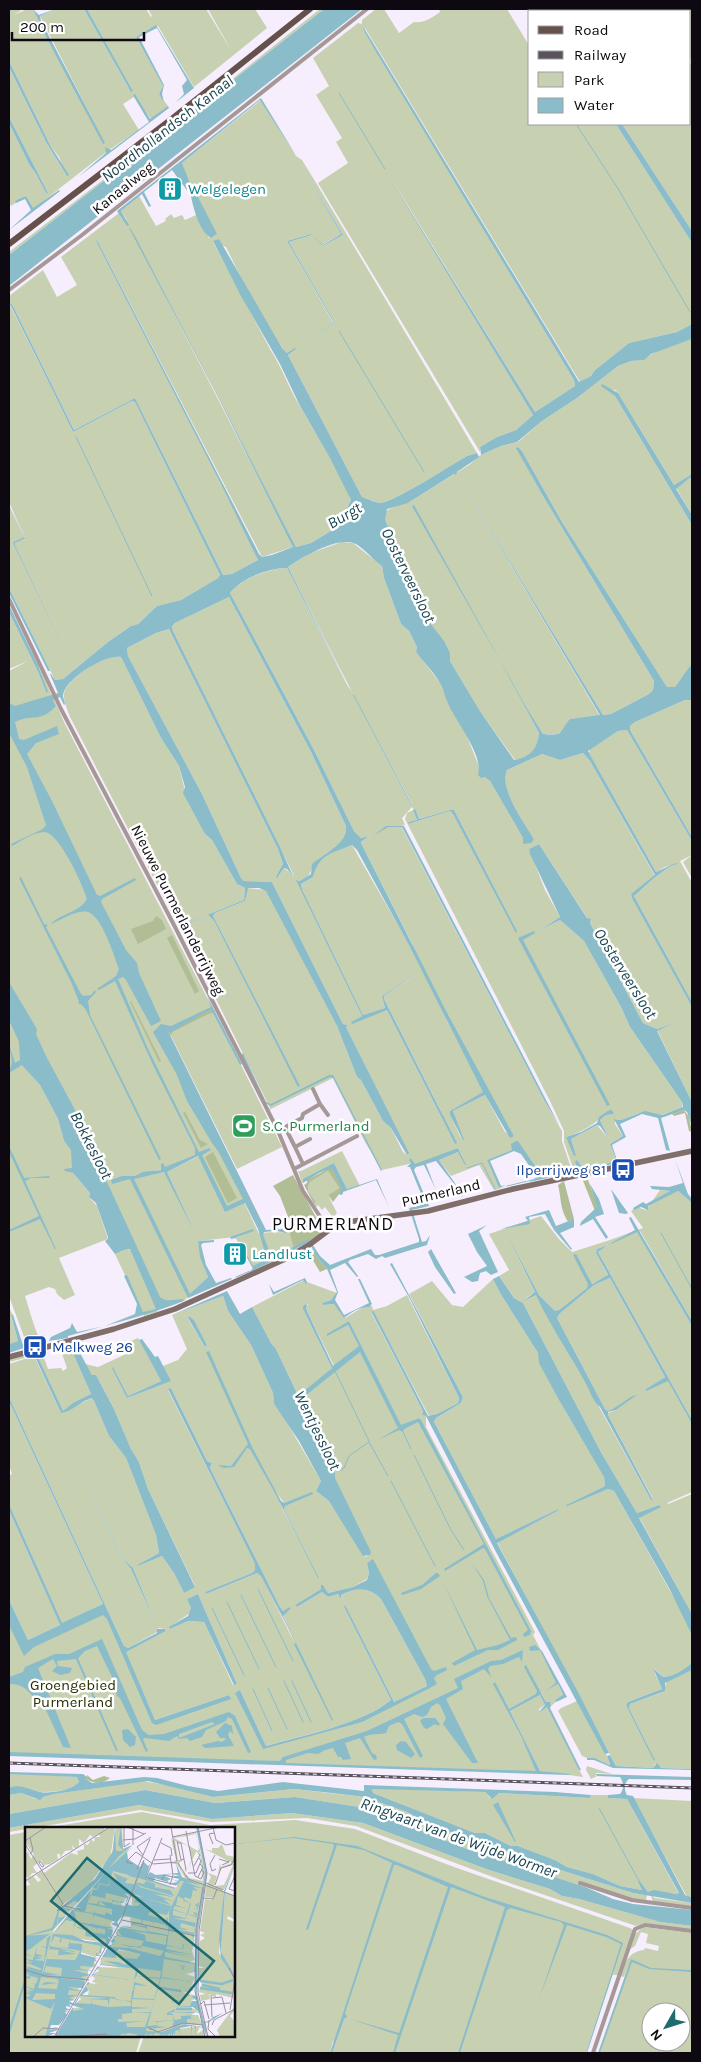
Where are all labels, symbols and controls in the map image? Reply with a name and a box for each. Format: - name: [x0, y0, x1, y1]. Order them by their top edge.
- scale bar: [12, 10, 145, 42]
- legend: [528, 10, 691, 125]
- text: 200 m: [20, 18, 64, 36]
- text: Road: [574, 21, 609, 39]
- text: Railway: [574, 46, 626, 64]
- water label: Noordhollandsch Kanaal: [97, 71, 237, 186]
- text: Park: [574, 71, 604, 89]
- text: Water: [574, 96, 615, 114]
- street label: Kanaalweg: [89, 157, 158, 218]
- building icon: Welgelegen: [157, 176, 183, 202]
- place label: Welgelegen: [188, 180, 266, 198]
- water label: Burgt: [324, 498, 365, 533]
- water label: Oosterveersloot: [377, 525, 440, 626]
- street label: Nieuwe Purmerlanderrijweg: [127, 822, 229, 999]
- water label: Oosterveersloot: [590, 924, 661, 1023]
- water label: Bokkesloot: [66, 1108, 117, 1183]
- sports icon: S.C. Purmerland: [231, 1113, 257, 1139]
- place label: S.C. Purmerland: [262, 1117, 370, 1135]
- bus stop icon: Ilperrijweg 81: [610, 1157, 636, 1183]
- place label: Ilperrijweg 81: [516, 1161, 606, 1179]
- street label: Purmerland: [400, 1175, 482, 1211]
- district label: PURMERLAND: [272, 1213, 394, 1235]
- building icon: Landlust: [222, 1241, 248, 1267]
- place label: Landlust: [252, 1245, 312, 1263]
- bus stop icon: Melkweg 26: [22, 1334, 48, 1360]
- place label: Melkweg 26: [52, 1338, 133, 1356]
- water label: Wentjessloot: [290, 1387, 345, 1474]
- park label: Groengebied Purmerland: [30, 1676, 116, 1711]
- water label: Ringvaart van de Wijde Wormer: [358, 1793, 560, 1882]
- inset map: [25, 1827, 235, 2037]
- north arrow: [641, 2002, 691, 2052]
- text: N: [647, 2026, 666, 2044]

